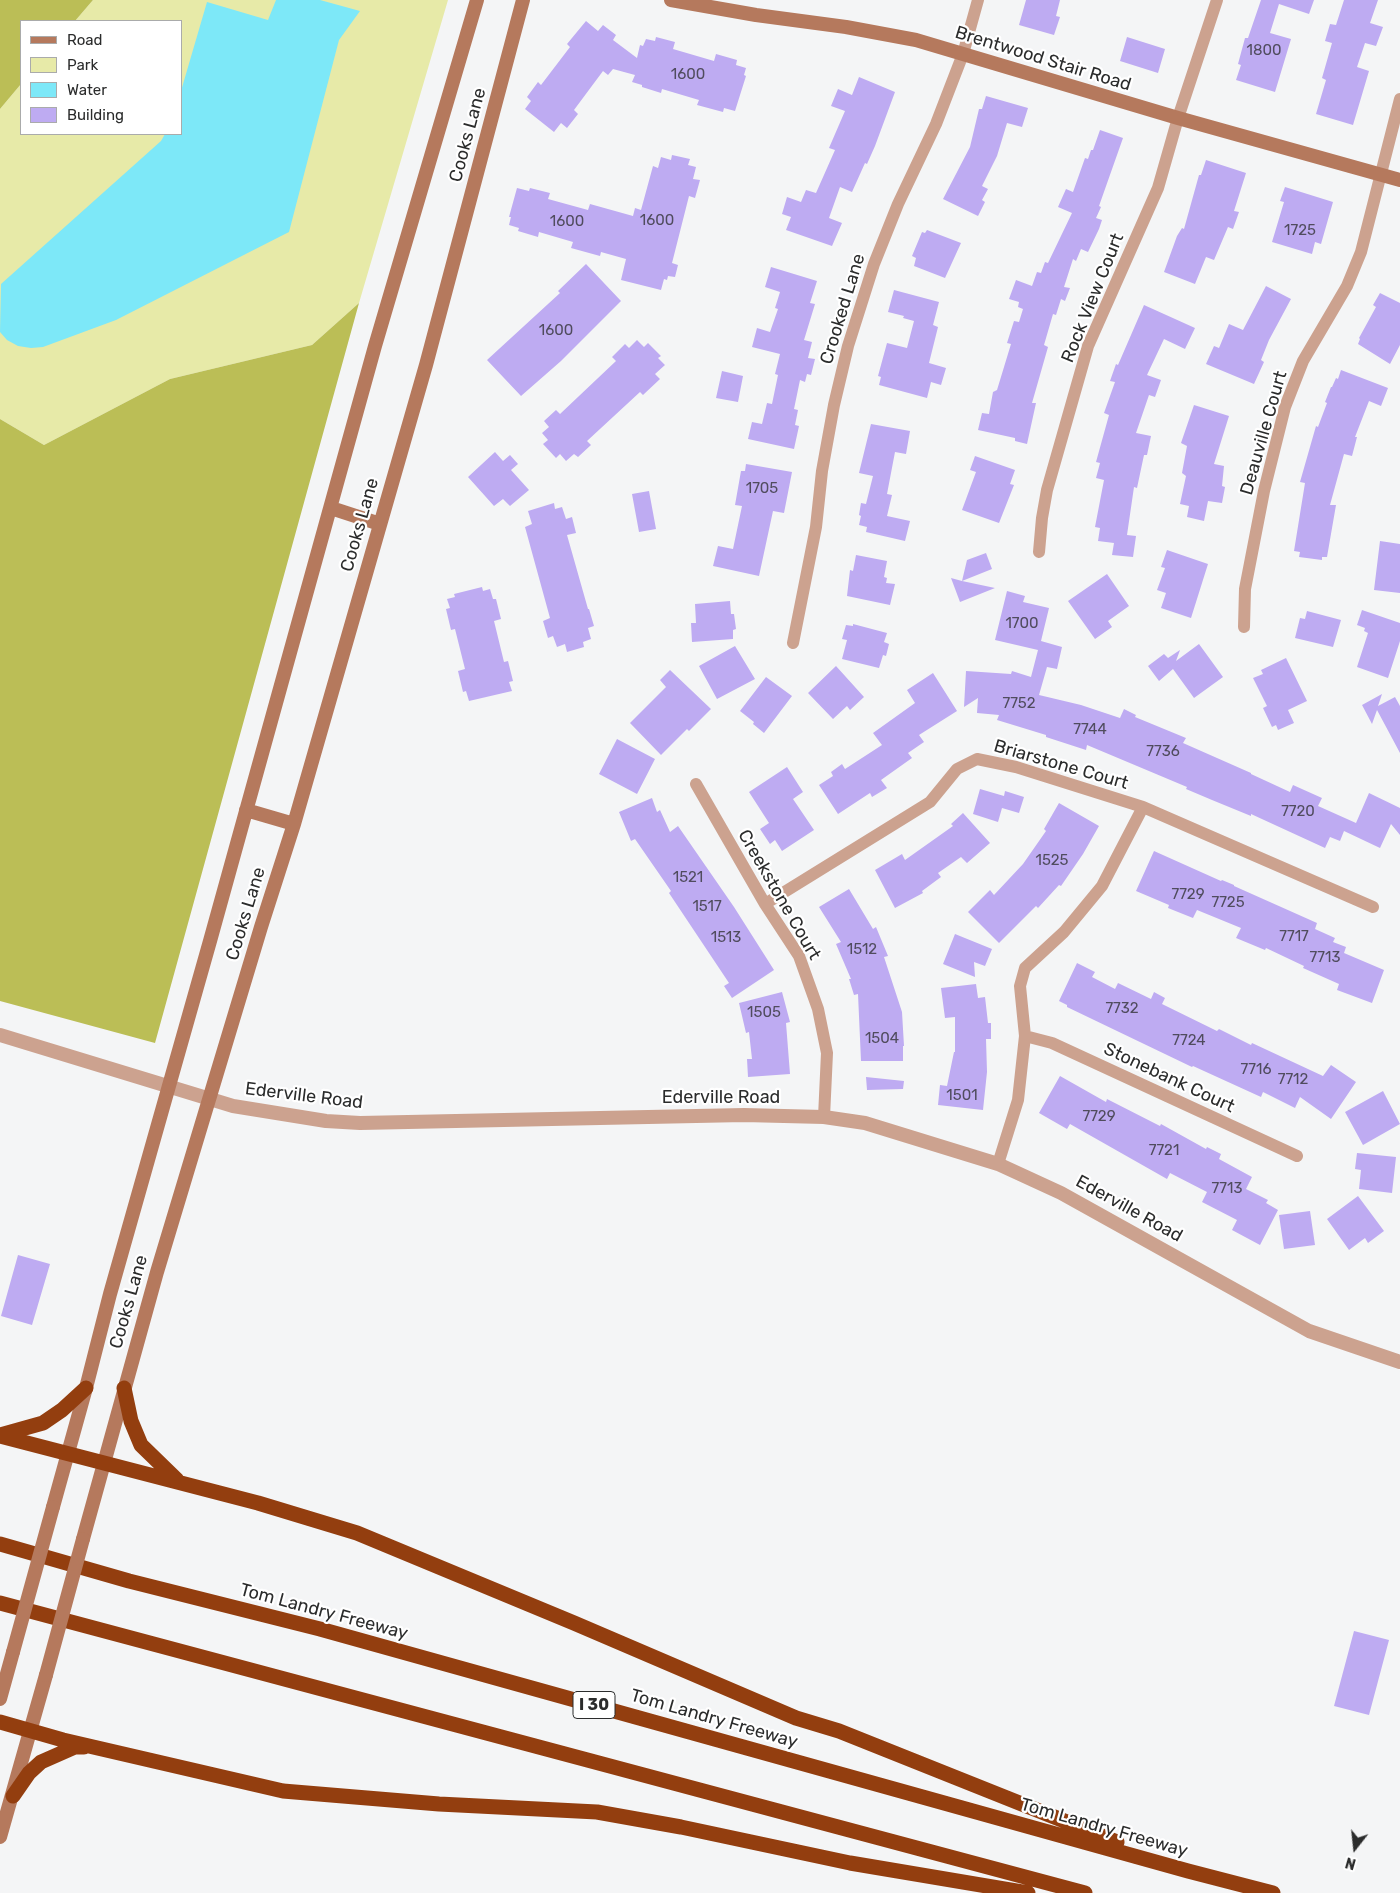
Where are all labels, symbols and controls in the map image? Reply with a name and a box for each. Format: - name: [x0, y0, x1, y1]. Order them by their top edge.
- legend: [20, 20, 182, 135]
- street label: Brentwood Stair Road: [952, 22, 1134, 96]
- text: Road: [67, 31, 103, 49]
- house number: 1800: [1246, 42, 1282, 60]
- text: Park: [67, 56, 98, 74]
- house number: 1600: [671, 66, 705, 84]
- text: Water: [67, 81, 107, 99]
- street label: Cooks Lane: [445, 86, 491, 184]
- text: Building: [67, 106, 124, 124]
- house number: 1600: [640, 212, 674, 230]
- house number: 1600: [550, 213, 584, 231]
- house number: 1725: [1284, 222, 1316, 240]
- street label: Rock View Court: [1057, 230, 1129, 366]
- street label: Crooked Lane: [816, 251, 870, 367]
- house number: 1600: [539, 322, 573, 340]
- street label: Deauville Court: [1236, 369, 1292, 497]
- street label: Cooks Lane: [336, 476, 384, 574]
- house number: 1705: [746, 480, 778, 498]
- house number: 1700: [1005, 615, 1039, 633]
- house number: 7752: [1002, 695, 1036, 713]
- house number: 7744: [1073, 721, 1107, 739]
- street label: Briarstone Court: [991, 735, 1131, 795]
- house number: 7736: [1146, 743, 1180, 761]
- house number: 7720: [1281, 803, 1315, 821]
- street label: Creekstone Court: [733, 826, 825, 964]
- house number: 1525: [1035, 852, 1069, 870]
- street label: Cooks Lane: [222, 865, 270, 963]
- house number: 1521: [673, 869, 703, 887]
- house number: 7729: [1171, 886, 1205, 904]
- house number: 7725: [1211, 894, 1245, 912]
- house number: 1517: [692, 898, 722, 916]
- house number: 7717: [1279, 928, 1309, 946]
- house number: 1513: [711, 929, 741, 947]
- house number: 1512: [847, 941, 877, 959]
- house number: 7713: [1310, 949, 1340, 967]
- house number: 7732: [1105, 1000, 1139, 1018]
- house number: 1505: [747, 1004, 781, 1022]
- house number: 1504: [865, 1030, 899, 1048]
- house number: 7724: [1172, 1032, 1206, 1050]
- street label: Stonebank Court: [1100, 1038, 1238, 1118]
- house number: 7716: [1241, 1061, 1271, 1079]
- house number: 7712: [1278, 1071, 1308, 1089]
- street label: Ederville Road: [244, 1078, 364, 1114]
- street label: Ederville Road: [662, 1087, 780, 1109]
- house number: 1501: [946, 1087, 978, 1105]
- house number: 7729: [1082, 1108, 1116, 1126]
- house number: 7721: [1149, 1142, 1179, 1160]
- street label: Ederville Road: [1072, 1171, 1186, 1247]
- house number: 7713: [1212, 1180, 1242, 1198]
- street label: Cooks Lane: [105, 1253, 153, 1351]
- street label: Tom Landry Freeway: [238, 1579, 410, 1645]
- street label: Tom Landry Freeway: [628, 1685, 800, 1753]
- road number: I 30: [573, 1692, 615, 1718]
- street label: Tom Landry Freeway: [1018, 1794, 1190, 1862]
- north arrow: [1330, 1823, 1380, 1873]
- text: N: [1344, 1853, 1358, 1872]

